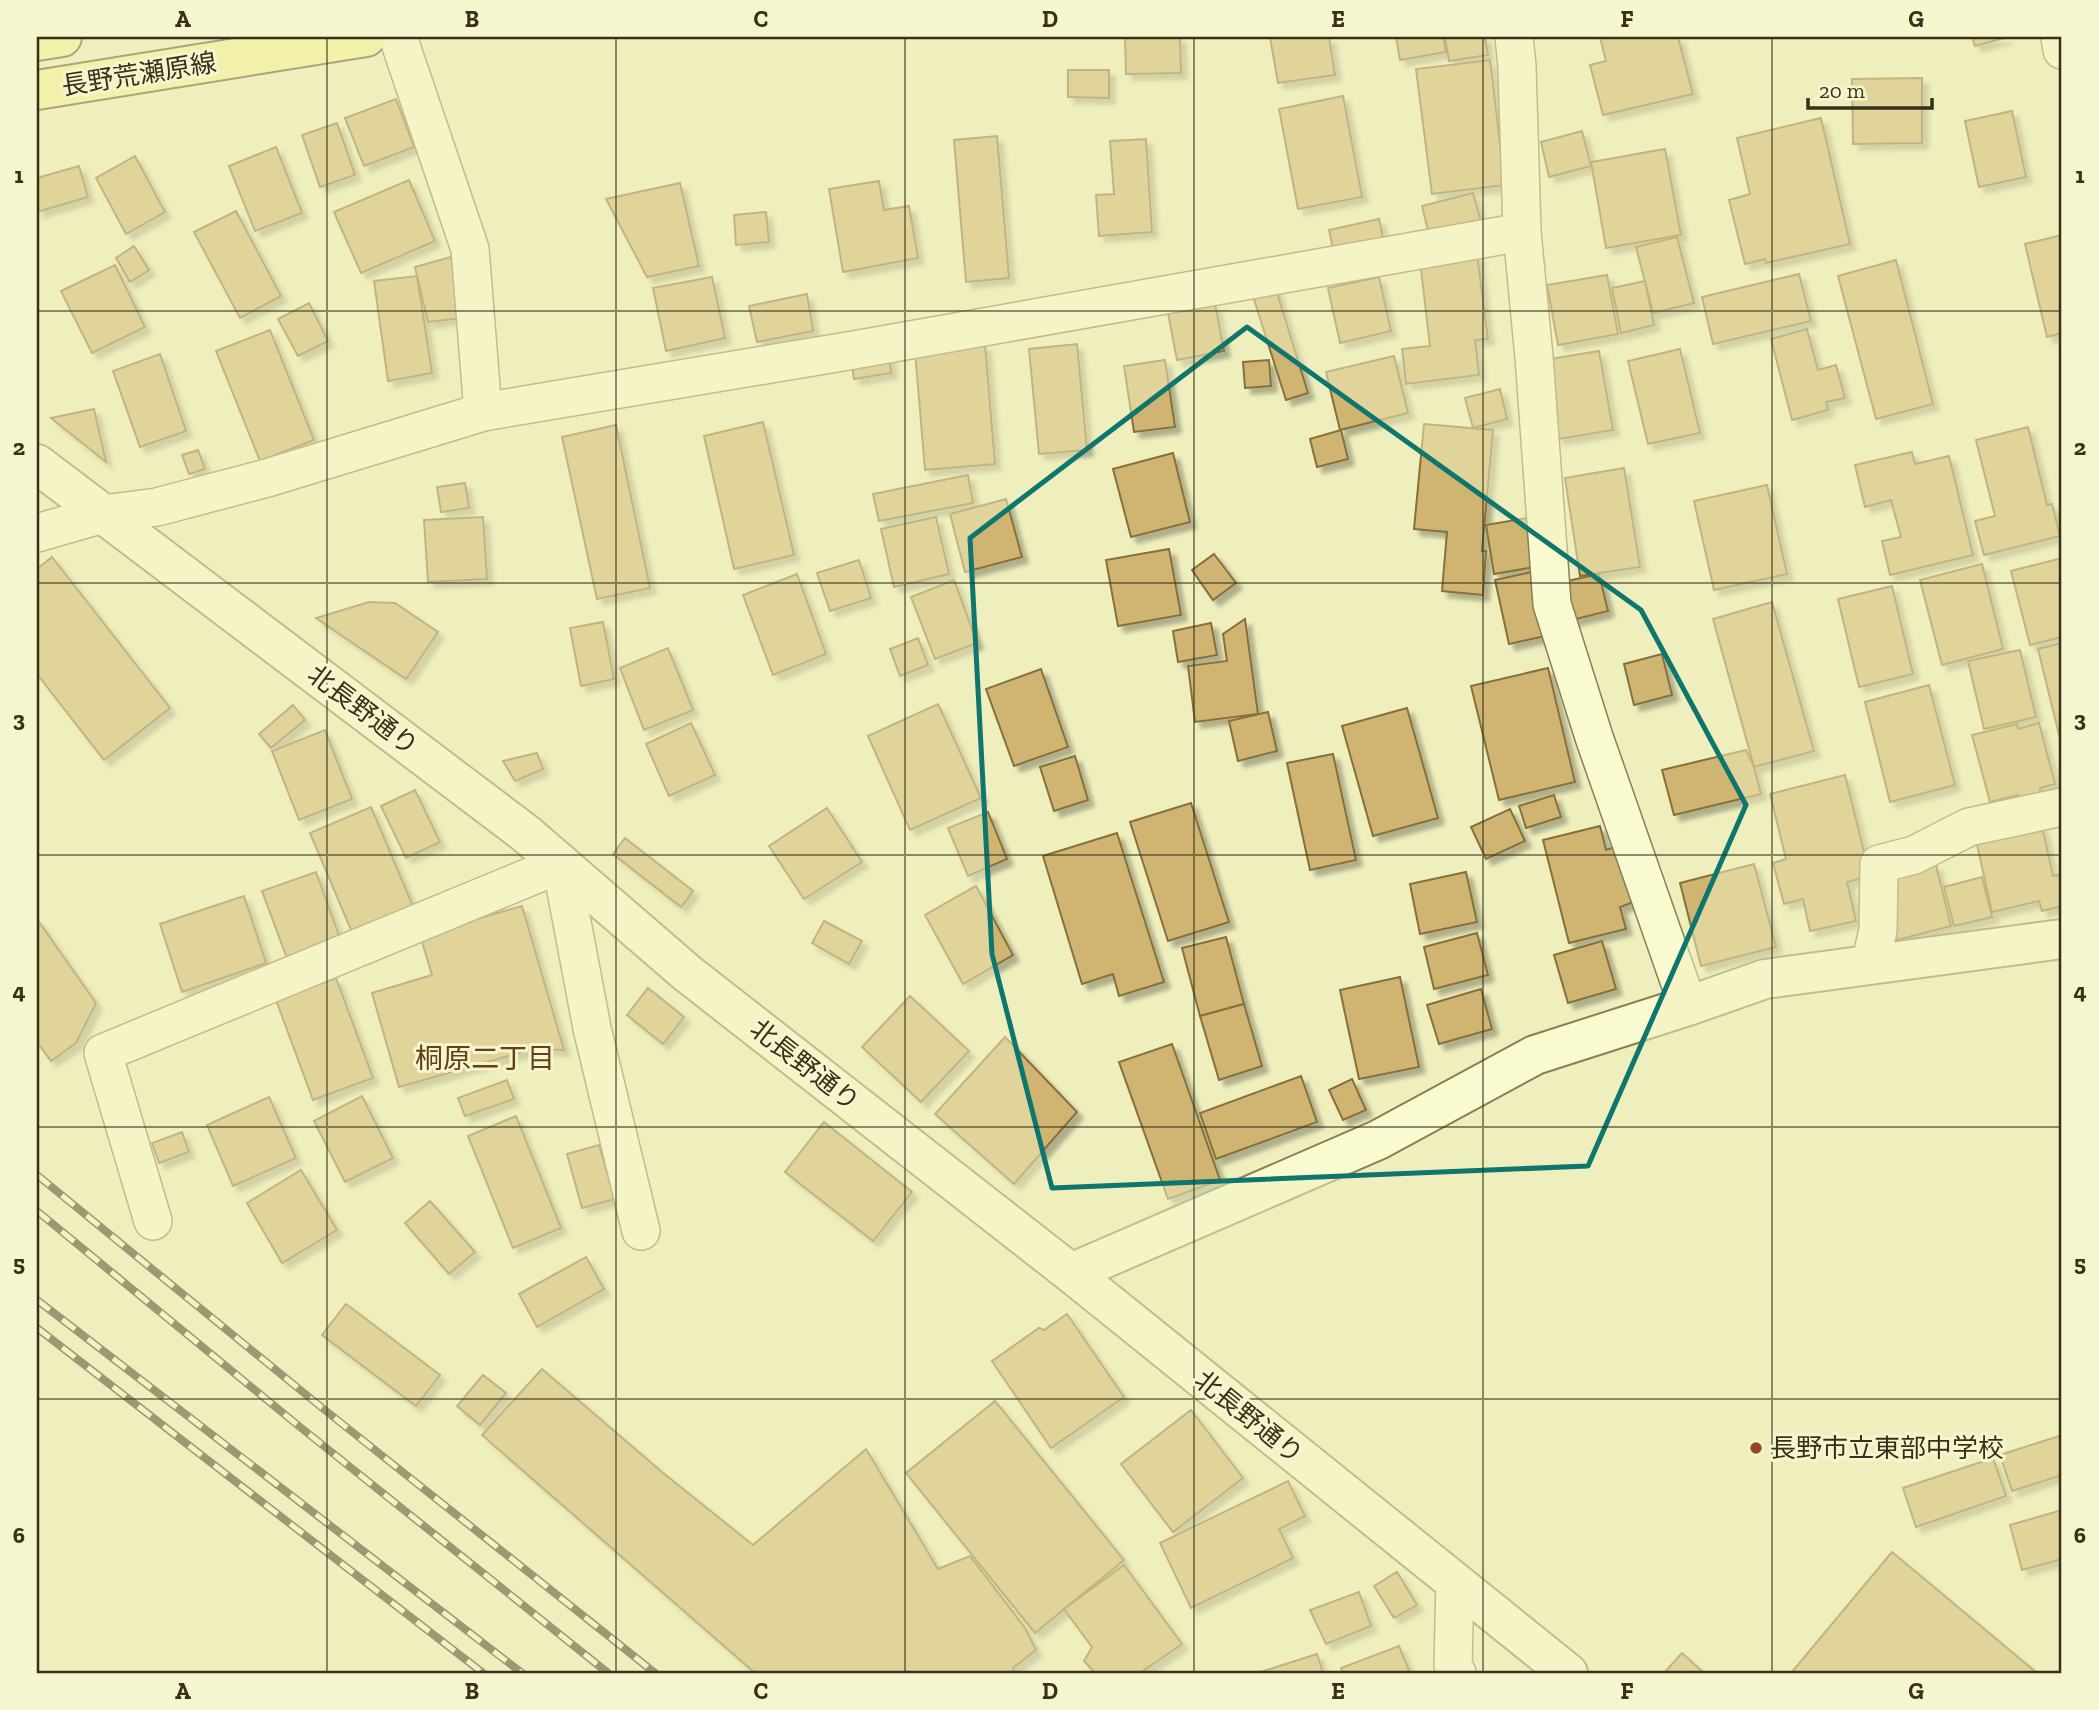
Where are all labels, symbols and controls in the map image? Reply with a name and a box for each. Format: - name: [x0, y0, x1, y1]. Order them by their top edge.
- text: A: [175, 5, 191, 33]
- text: B: [465, 5, 479, 33]
- text: C: [754, 5, 768, 33]
- text: D: [1042, 5, 1058, 33]
- text: E: [1331, 5, 1345, 33]
- text: F: [1620, 5, 1634, 33]
- text: G: [1908, 5, 1924, 33]
- street label: 長野荒瀬原線: [59, 46, 219, 102]
- scale bar: [1808, 66, 1933, 110]
- text: 20 m: [1819, 78, 1865, 103]
- text: 1: [14, 161, 24, 189]
- text: 1: [2075, 161, 2085, 189]
- text: 2: [13, 433, 25, 461]
- text: 2: [2074, 433, 2086, 461]
- street label: 北長野通り: [301, 658, 425, 762]
- text: 3: [13, 705, 25, 733]
- text: 3: [2074, 705, 2086, 733]
- text: 4: [12, 977, 26, 1005]
- text: 4: [2073, 977, 2087, 1005]
- street label: 北長野通り: [744, 1012, 866, 1118]
- district label: 桐原二丁目: [415, 1042, 555, 1075]
- text: 5: [13, 1249, 25, 1277]
- text: 5: [2074, 1249, 2086, 1277]
- street label: 北長野通り: [1188, 1364, 1310, 1470]
- place label: 長野市立東部中学校: [1770, 1432, 2004, 1464]
- marker: 長野市立東部中学校: [1748, 1440, 1764, 1456]
- text: 6: [13, 1521, 25, 1549]
- text: 6: [2074, 1521, 2086, 1549]
- text: A: [175, 1677, 191, 1705]
- text: B: [465, 1677, 479, 1705]
- text: C: [754, 1677, 768, 1705]
- text: D: [1042, 1677, 1058, 1705]
- text: E: [1331, 1677, 1345, 1705]
- text: F: [1620, 1677, 1634, 1705]
- text: G: [1908, 1677, 1924, 1705]

